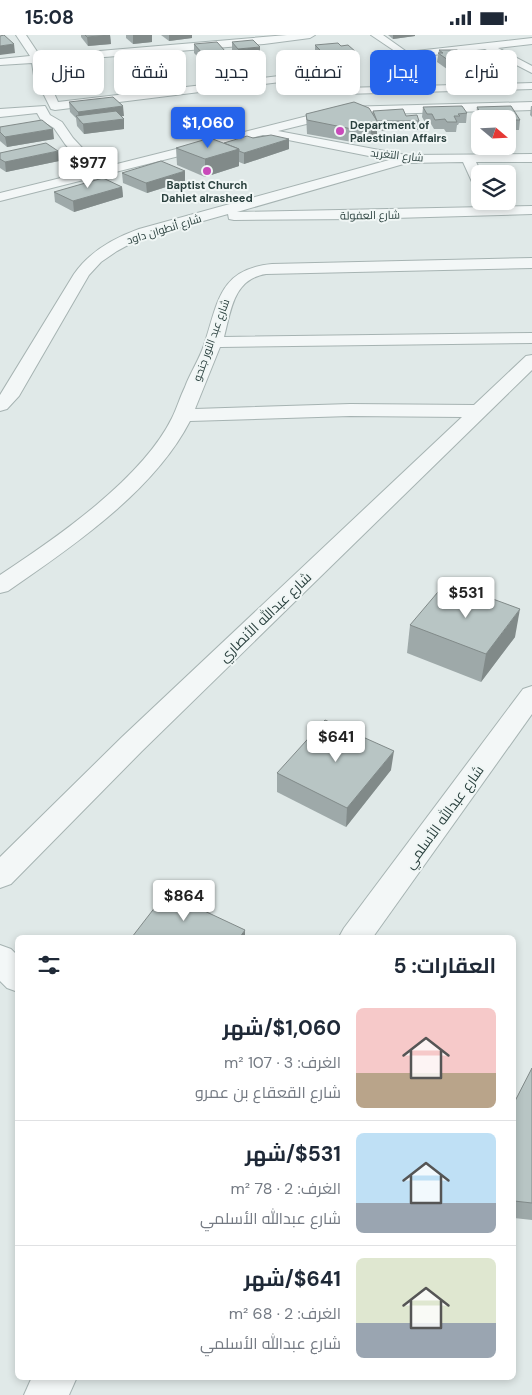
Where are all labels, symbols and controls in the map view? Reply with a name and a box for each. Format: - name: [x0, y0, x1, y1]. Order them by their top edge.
- text: 15:08: [25, 5, 74, 30]
- chip: منزل: [33, 50, 104, 95]
- chip: شقة: [114, 50, 186, 95]
- chip: جديد: [196, 50, 266, 95]
- chip: تصفية: [276, 50, 360, 95]
- chip: إيجار: [370, 50, 436, 95]
- chip: شراء: [446, 50, 517, 95]
- pin: $1,060: [167, 107, 249, 149]
- north arrow: [471, 110, 516, 155]
- map controls: [471, 110, 516, 210]
- text: $1,060: [182, 112, 234, 133]
- place label: Department of Palestinian Affairs: [350, 118, 447, 145]
- marker: Department of Palestinian Affairs: [334, 125, 346, 137]
- street label: شارع التغريد: [370, 145, 424, 166]
- pin: $977: [58, 147, 118, 189]
- text: $977: [70, 152, 106, 173]
- marker: Baptist Church Dahiet alrasheed: [201, 165, 213, 177]
- button: layers: [471, 165, 516, 210]
- place label: Baptist Church Dahiet alrasheed: [161, 178, 253, 205]
- street label: شارع العفولة: [340, 207, 400, 224]
- street label: شارع أنطوان داود: [125, 211, 203, 248]
- street label: شارع عبد النور جنحو: [190, 297, 233, 383]
- street label: شارع عبدالله الأنصاري: [215, 568, 317, 668]
- pin: $531: [436, 577, 496, 619]
- text: $531: [449, 582, 483, 603]
- pin: $641: [306, 721, 366, 763]
- text: $641: [318, 726, 354, 747]
- street label: شارع عبدالله الأسلمي: [400, 762, 490, 874]
- pin: $864: [154, 879, 214, 922]
- text: $864: [164, 885, 204, 906]
- icon: filters: [35, 951, 63, 979]
- text: العقارات: 5: [393, 952, 496, 980]
- text: $1,060/شهر: [223, 1014, 341, 1042]
- icon: home: [396, 1028, 456, 1088]
- text: الغرف: 3 · 107 m²: [224, 1052, 341, 1073]
- text: شارع القعقاع بن عمرو: [195, 1082, 341, 1103]
- text: $531/شهر: [245, 1140, 341, 1168]
- icon: home: [396, 1153, 456, 1213]
- text: الغرف: 2 · 78 m²: [231, 1178, 341, 1199]
- text: شارع عبدالله الأسلمي: [200, 1208, 341, 1229]
- text: $641/شهر: [244, 1265, 341, 1293]
- icon: home: [396, 1278, 456, 1338]
- text: الغرف: 2 · 68 m²: [229, 1303, 341, 1324]
- text: شارع عبدالله الأسلمي: [200, 1333, 341, 1354]

